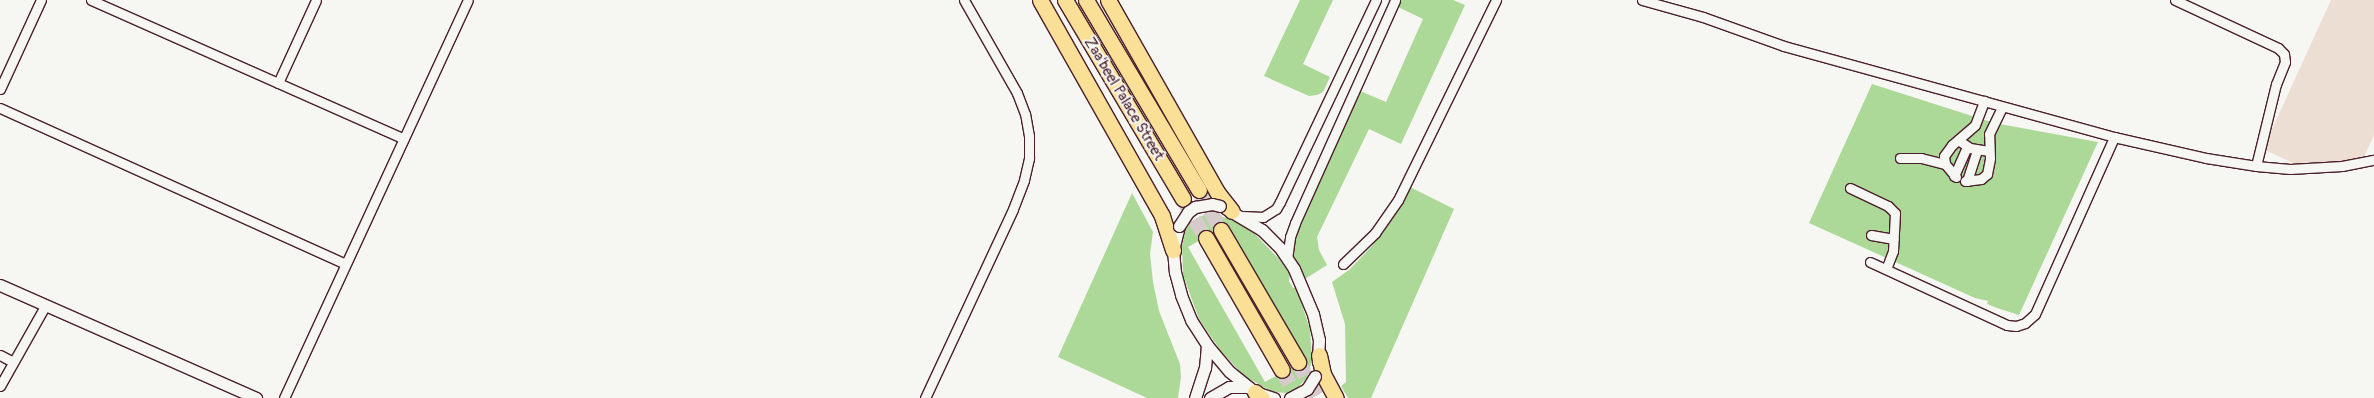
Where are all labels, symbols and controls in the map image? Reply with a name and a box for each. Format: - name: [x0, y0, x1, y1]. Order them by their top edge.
- street label: Zaa'beel Palace Street: [1080, 34, 1168, 164]

